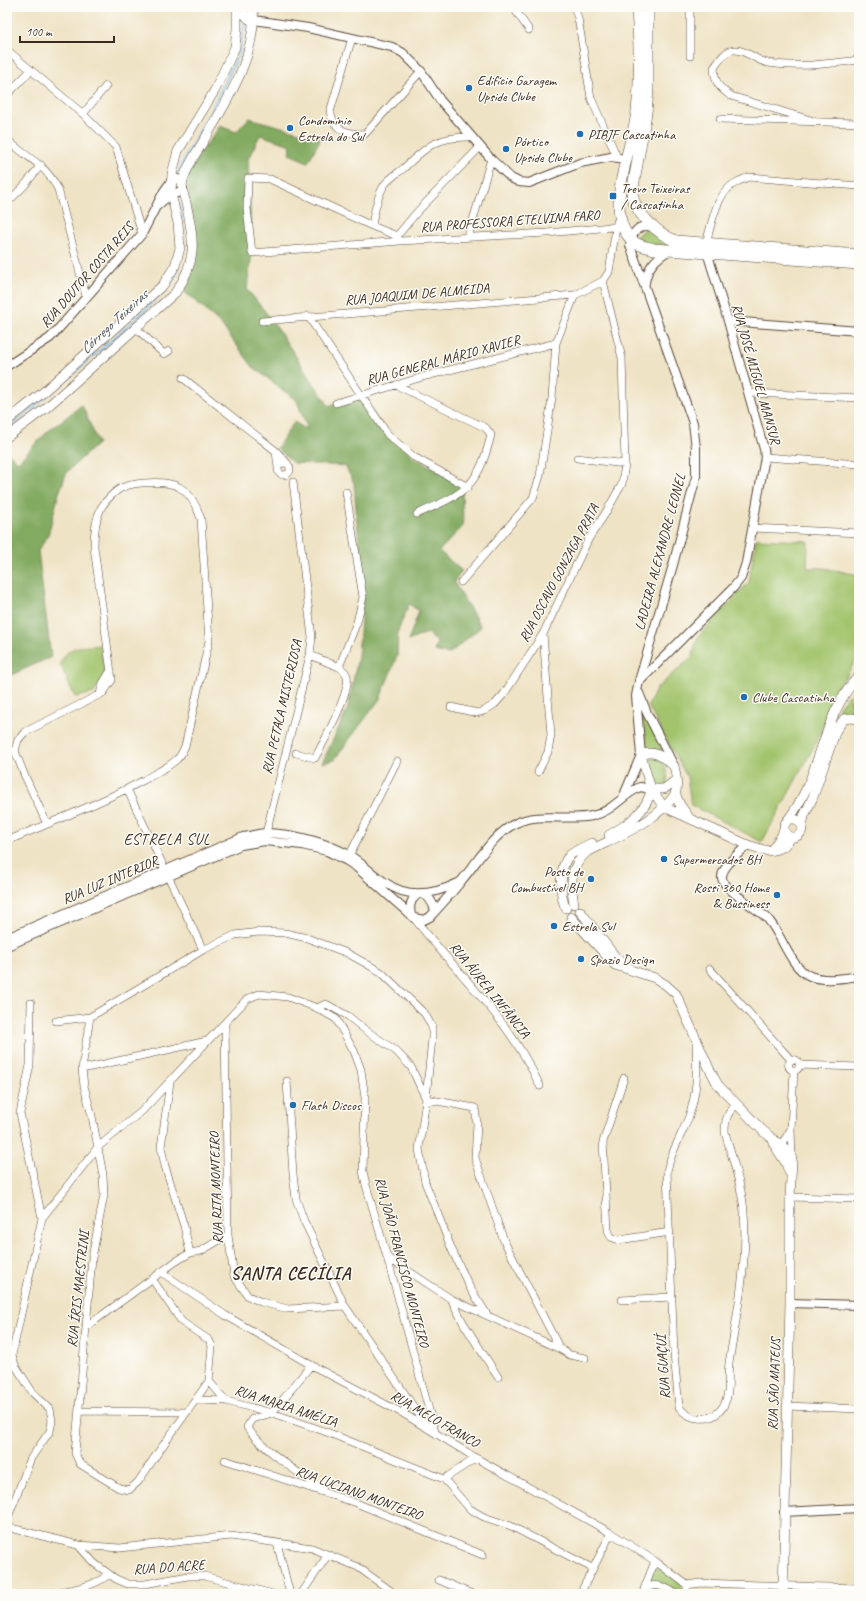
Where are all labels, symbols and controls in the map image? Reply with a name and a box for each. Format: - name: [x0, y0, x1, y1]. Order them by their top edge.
- scale bar: [20, 18, 114, 44]
- text: 100 m: [26, 24, 53, 40]
- place label: Edifício Garagem Upside Clube: [477, 72, 557, 105]
- marker: Edifício Garagem Upside Clube: [464, 83, 474, 93]
- place label: Condomínio Estrela do Sul: [298, 112, 366, 145]
- marker: Condomínio Estrela do Sul: [285, 123, 295, 133]
- place label: PIBJF Cascatinha: [588, 126, 676, 143]
- marker: PIBJF Cascatinha: [575, 129, 585, 139]
- place label: Pórtico Upside Clube: [514, 133, 573, 166]
- marker: Pórtico Upside Clube: [501, 144, 511, 154]
- place label: Trevo Teixeiras / Cascatinha: [621, 180, 691, 213]
- marker: Trevo Teixeiras / Cascatinha: [608, 191, 618, 201]
- street label: RUA PROFESSORA ETELVINA FARO: [420, 206, 602, 236]
- street label: RUA DOUTOR COSTA REIS: [37, 217, 139, 331]
- street label: RUA JOAQUIM DE ALMEIDA: [344, 279, 491, 309]
- water label: Córrego Teixeiras: [76, 284, 154, 358]
- street label: RUA JOSÉ MIGUEL MANSUR: [728, 302, 785, 448]
- street label: RUA GENERAL MÁRIO XAVIER: [364, 331, 523, 389]
- street label: LADEIRA ALEXANDRE LEONEL: [631, 472, 689, 632]
- street label: RUA OSCAVO GONZAGA PRATA: [515, 500, 603, 645]
- street label: RUA PETALA MISTERIOSA: [258, 637, 306, 776]
- place label: Clube Cascatinha: [752, 689, 836, 706]
- marker: Clube Cascatinha: [739, 692, 749, 702]
- district label: ESTRELA SUL: [124, 830, 210, 849]
- place label: Supermercados BH: [672, 851, 763, 868]
- street label: RUA LUZ INTERIOR: [60, 852, 162, 908]
- marker: Supermercados BH: [659, 854, 669, 864]
- place label: Posto de Combustível BH: [510, 863, 585, 896]
- marker: Posto de Combustível BH: [586, 874, 596, 884]
- place label: Rossi 360 Home & Bussiness: [694, 879, 770, 912]
- marker: Rossi 360 Home & Bussiness: [772, 890, 782, 900]
- place label: Estrela Sul: [562, 918, 617, 935]
- marker: Estrela Sul: [549, 921, 559, 931]
- street label: RUA ÁUREA INFÂNCIA: [446, 939, 534, 1042]
- place label: Spazio Design: [589, 951, 655, 968]
- marker: Spazio Design: [576, 954, 586, 964]
- place label: Flash Discos: [301, 1097, 362, 1114]
- marker: Flash Discos: [288, 1100, 298, 1110]
- street label: RUA RITA MONTEIRO: [205, 1130, 226, 1244]
- street label: RUA JOÃO FRANCISCO MONTEIRO: [371, 1175, 433, 1351]
- street label: RUA ÍRIS MAESTRINI: [63, 1226, 93, 1348]
- district label: SANTA CECÍLIA: [231, 1262, 352, 1284]
- street label: RUA GUAÇUÍ: [652, 1331, 674, 1400]
- street label: RUA SÃO MATEUS: [764, 1335, 784, 1431]
- street label: RUA MARIA AMÉLIA: [233, 1381, 340, 1431]
- street label: RUA MELO FRANCO: [388, 1387, 484, 1452]
- street label: RUA LUCIANO MONTEIRO: [294, 1462, 426, 1524]
- street label: RUA DO ACRE: [133, 1556, 208, 1578]

